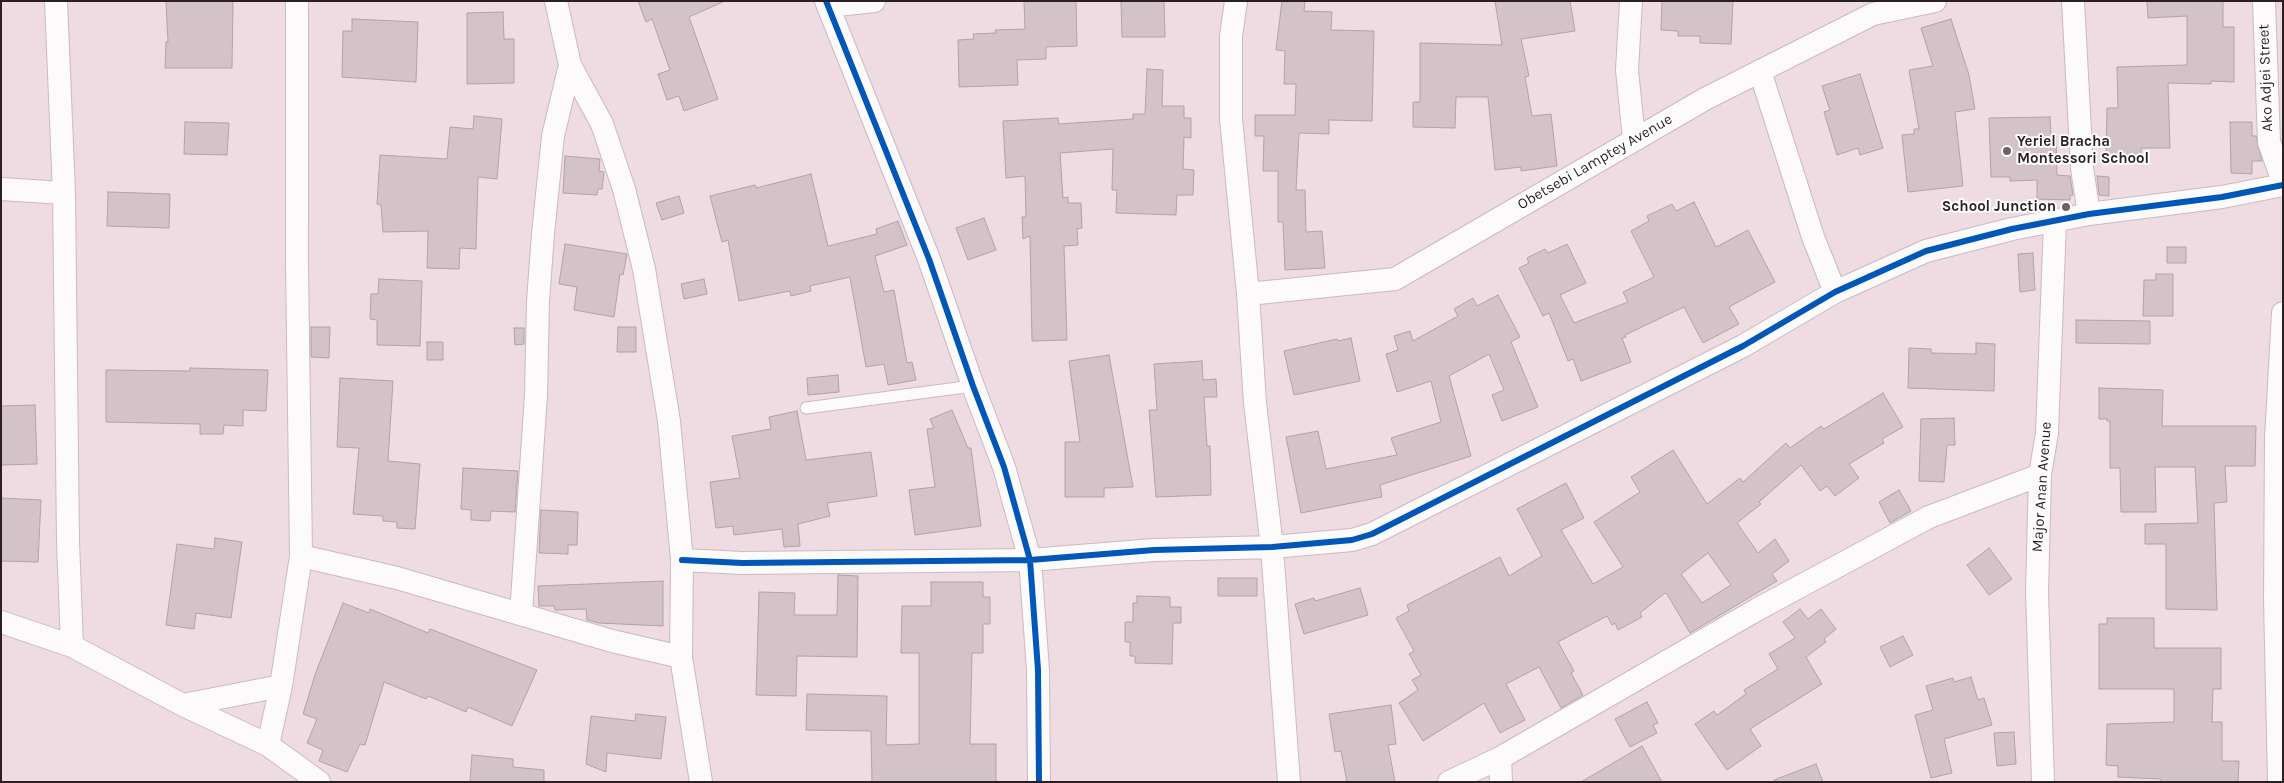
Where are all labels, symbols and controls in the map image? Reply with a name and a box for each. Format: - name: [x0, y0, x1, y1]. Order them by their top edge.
- street label: Ako Adjei Street: [2255, 24, 2277, 132]
- street label: Obetsebi Lamptey Avenue: [1514, 110, 1676, 214]
- place label: Yeriel Bracha Montessori School: [2017, 133, 2149, 168]
- marker: Yeriel Bracha Montessori School: [2001, 145, 2013, 157]
- place label: School Junction: [1942, 198, 2056, 216]
- marker: School Junction: [2060, 201, 2072, 213]
- street label: Major Anan Avenue: [2028, 421, 2056, 553]

